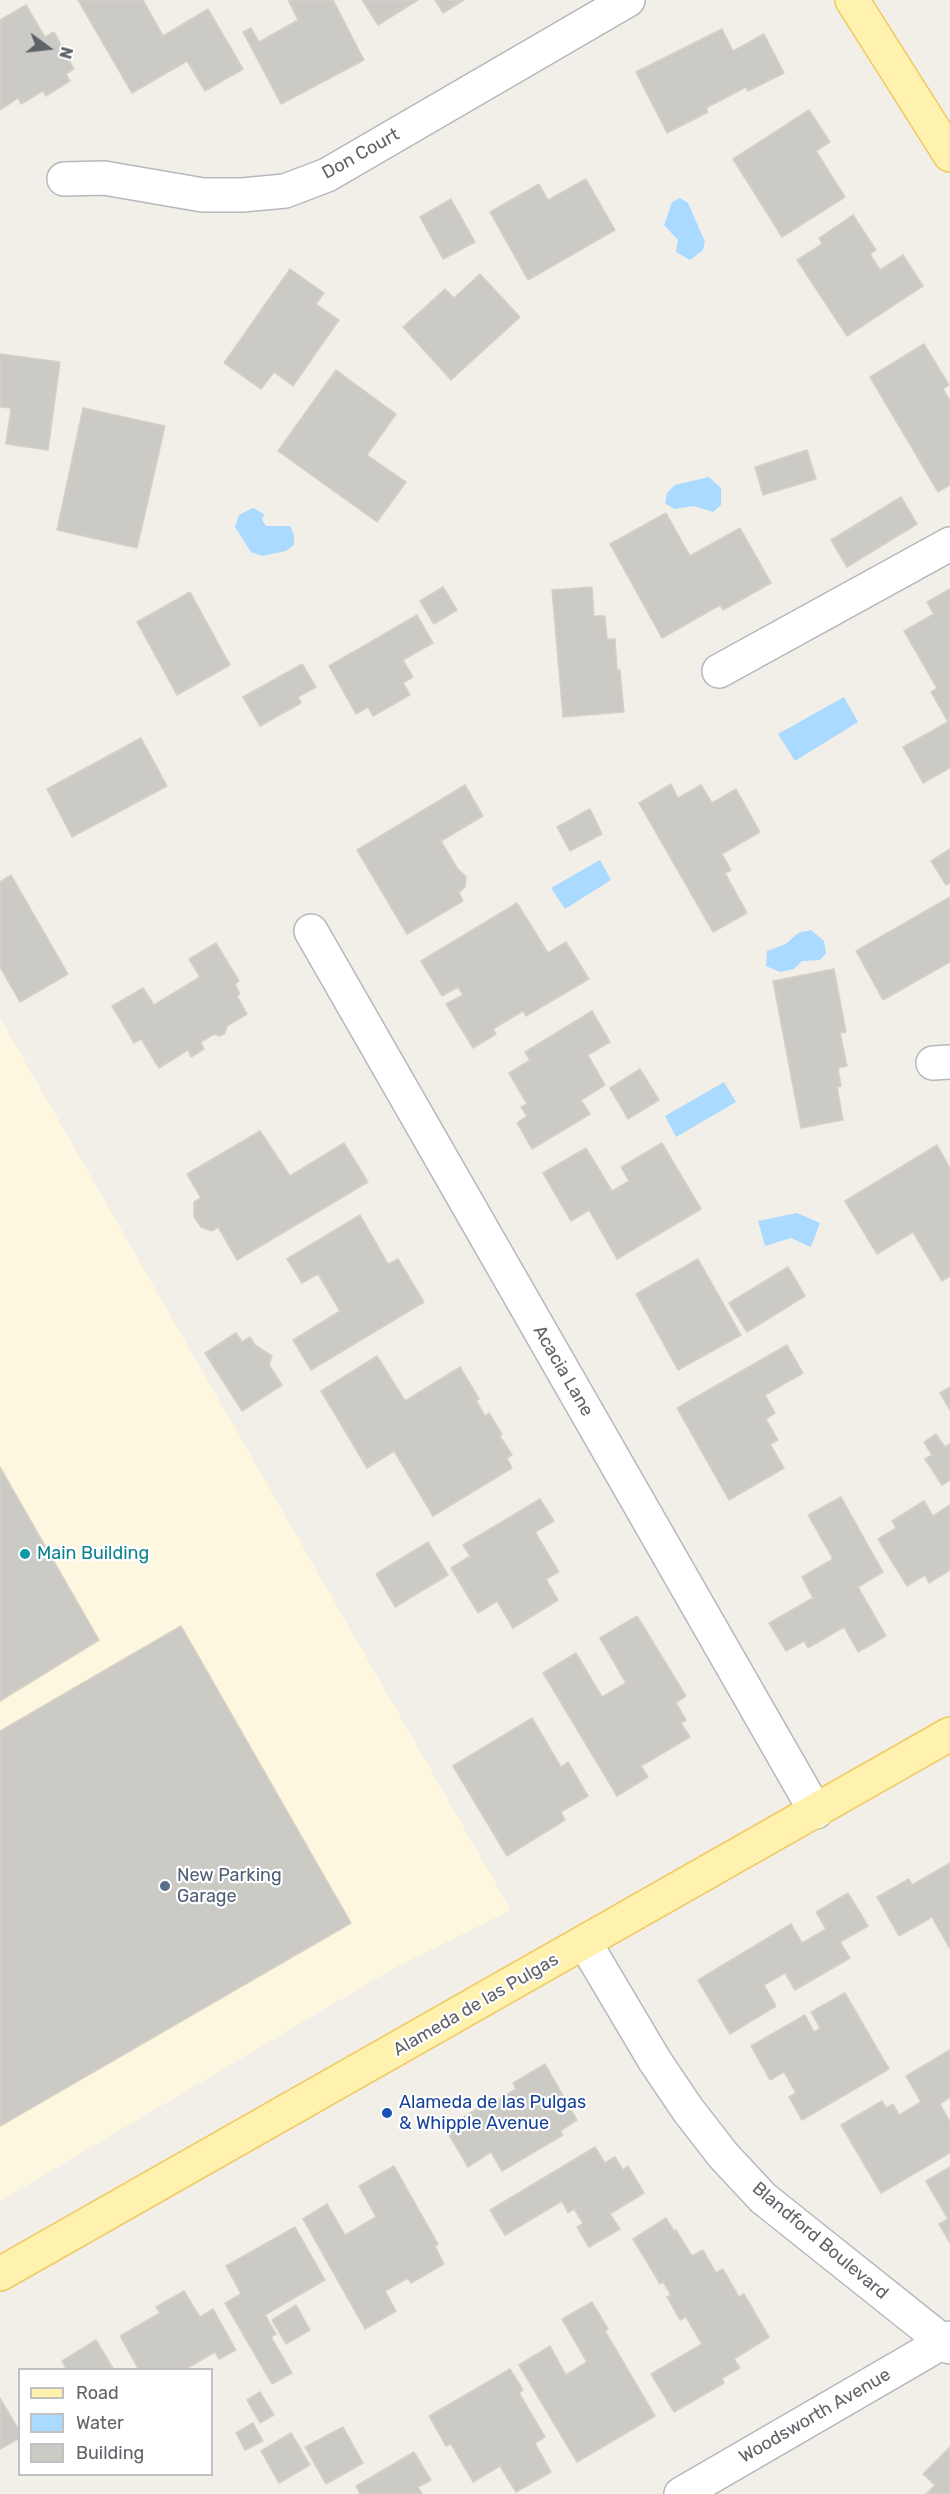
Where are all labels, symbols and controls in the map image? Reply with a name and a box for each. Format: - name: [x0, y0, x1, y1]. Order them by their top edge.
- north arrow: [18, 18, 78, 78]
- text: N: [55, 45, 77, 61]
- street label: Don Court: [319, 124, 403, 184]
- street label: Acacia Lane: [528, 1322, 598, 1420]
- place label: Main Building: [37, 1543, 149, 1565]
- marker: Main Building: [18, 1547, 32, 1561]
- place label: New Parking Garage: [177, 1865, 282, 1908]
- marker: New Parking Garage: [158, 1879, 172, 1893]
- street label: Alameda de las Pulgas: [390, 1949, 562, 2061]
- place label: Alameda de las Pulgas & Whipple Avenue: [399, 2092, 586, 2134]
- marker: Alameda de las Pulgas & Whipple Avenue: [380, 2106, 394, 2120]
- street label: Blandford Boulevard: [748, 2178, 892, 2304]
- street label: Woodsworth Avenue: [735, 2364, 895, 2468]
- legend: [18, 2368, 213, 2476]
- text: Road: [76, 2382, 119, 2404]
- text: Water: [76, 2412, 124, 2434]
- text: Building: [76, 2442, 144, 2464]

